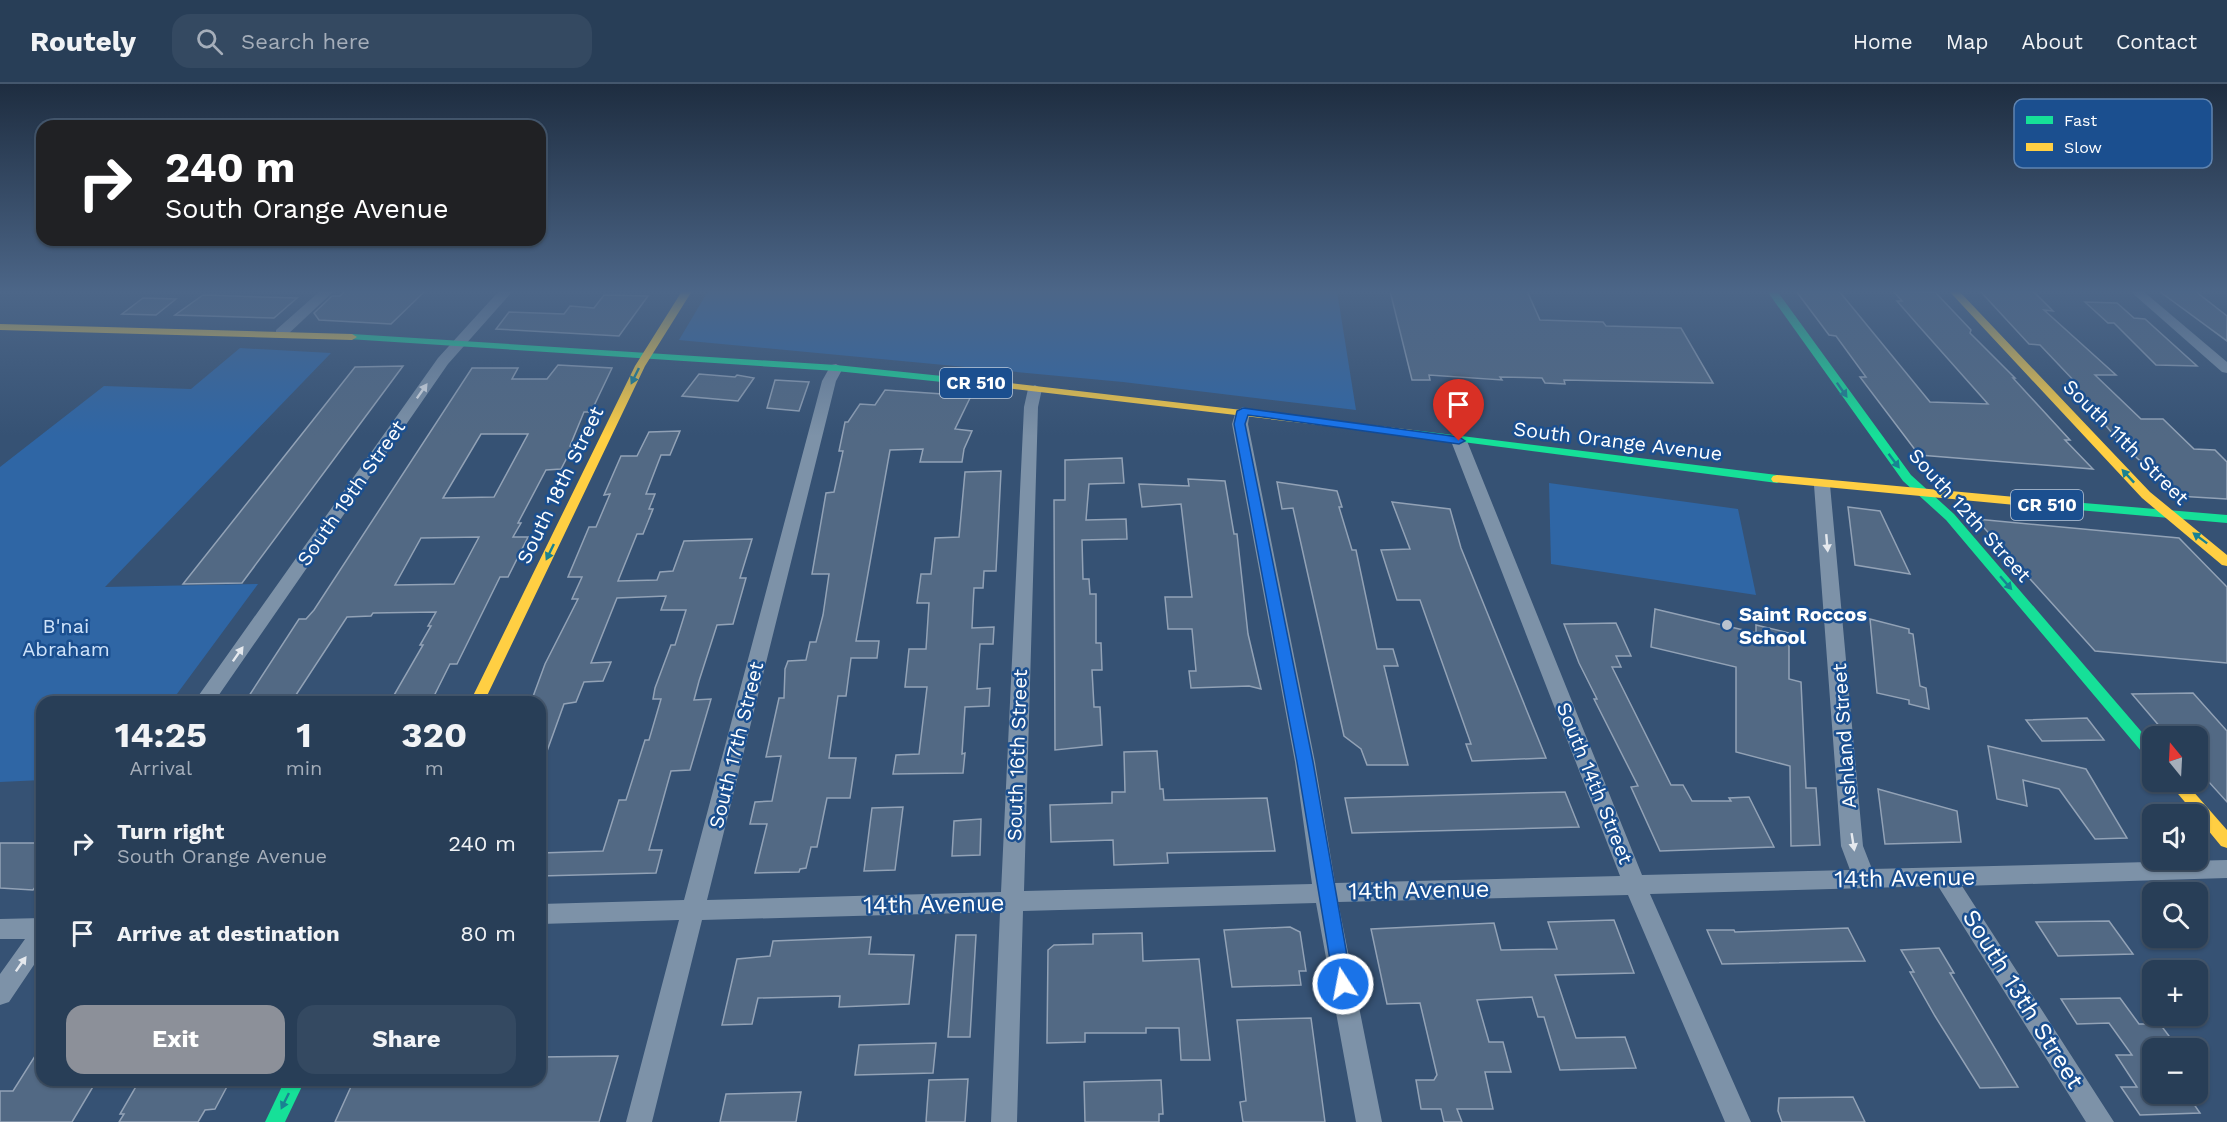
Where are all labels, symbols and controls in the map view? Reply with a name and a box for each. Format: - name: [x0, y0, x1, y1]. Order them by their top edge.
- search box: [172, 14, 592, 68]
- text: Routely: [30, 25, 136, 58]
- icon: search: [193, 25, 226, 58]
- text: Search here: [241, 29, 370, 54]
- text: Home: [1853, 29, 1913, 54]
- text: Map: [1946, 29, 1989, 54]
- text: About: [2022, 29, 2083, 54]
- text: Contact: [2116, 29, 2197, 54]
- legend: [2014, 99, 2212, 168]
- text: Fast: [2064, 111, 2097, 130]
- text: Slow: [2064, 138, 2102, 157]
- text: 240 m: [165, 143, 295, 192]
- icon: right: [66, 144, 144, 222]
- text: South Orange Avenue: [165, 193, 449, 225]
- one-way arrow: [630, 368, 639, 385]
- road number: CR 510: [940, 368, 1012, 398]
- street label: South 11th Street: [2058, 374, 2194, 510]
- pin: [1433, 379, 1484, 441]
- one-way arrow: [1836, 381, 1848, 397]
- one-way arrow: [416, 384, 428, 400]
- icon: arrive: [1442, 388, 1475, 421]
- street label: South 18th Street: [511, 402, 609, 568]
- street label: South 19th Street: [292, 415, 411, 570]
- street label: South Orange Avenue: [1512, 416, 1724, 466]
- street label: South 12th Street: [1904, 443, 2037, 587]
- one-way arrow: [1888, 453, 1900, 469]
- one-way arrow: [2122, 469, 2135, 484]
- road number: CR 510: [2011, 490, 2083, 520]
- one-way arrow: [2192, 532, 2207, 544]
- one-way arrow: [1822, 533, 1832, 552]
- one-way arrow: [545, 543, 554, 560]
- one-way arrow: [1999, 575, 2012, 590]
- place label: Saint Roccos School: [1739, 602, 1867, 649]
- park label: B'nai Abraham: [22, 614, 110, 661]
- marker: Saint Roccos School: [1720, 618, 1734, 632]
- one-way arrow: [232, 646, 243, 662]
- street label: South 17th Street: [704, 658, 768, 831]
- street label: Ashland Street: [1827, 662, 1861, 809]
- street label: South 16th Street: [1002, 668, 1032, 841]
- street label: South 14th Street: [1552, 699, 1639, 868]
- text: 14:25: [115, 714, 207, 756]
- text: 1: [296, 714, 312, 756]
- text: 320: [401, 714, 467, 756]
- north arrow: [2142, 726, 2208, 792]
- map controls: [2142, 726, 2208, 1104]
- text: Arrival: [130, 756, 192, 780]
- text: min: [286, 756, 322, 780]
- text: m: [425, 756, 444, 780]
- button: sound: [2142, 804, 2208, 870]
- text: Turn right: [117, 819, 224, 844]
- icon: right: [66, 827, 99, 860]
- text: 240 m: [448, 831, 516, 856]
- one-way arrow: [1848, 832, 1857, 851]
- text: South Orange Avenue: [117, 844, 327, 868]
- street label: 14th Avenue: [1834, 863, 1976, 893]
- street label: 14th Avenue: [1348, 875, 1490, 905]
- button: search: [2142, 882, 2208, 948]
- street label: 14th Avenue: [863, 889, 1005, 919]
- street label: South 13th Street: [1957, 904, 2089, 1094]
- icon: arrive: [66, 917, 99, 950]
- text: Arrive at destination: [117, 921, 340, 946]
- text: 80 m: [460, 921, 516, 946]
- position arrow: [1311, 952, 1375, 1016]
- one-way arrow: [15, 956, 27, 972]
- button: +: [2142, 960, 2208, 1026]
- button: Exit: [66, 1005, 285, 1074]
- button: Share: [297, 1005, 516, 1074]
- button: −: [2142, 1038, 2208, 1104]
- one-way arrow: [280, 1092, 290, 1110]

